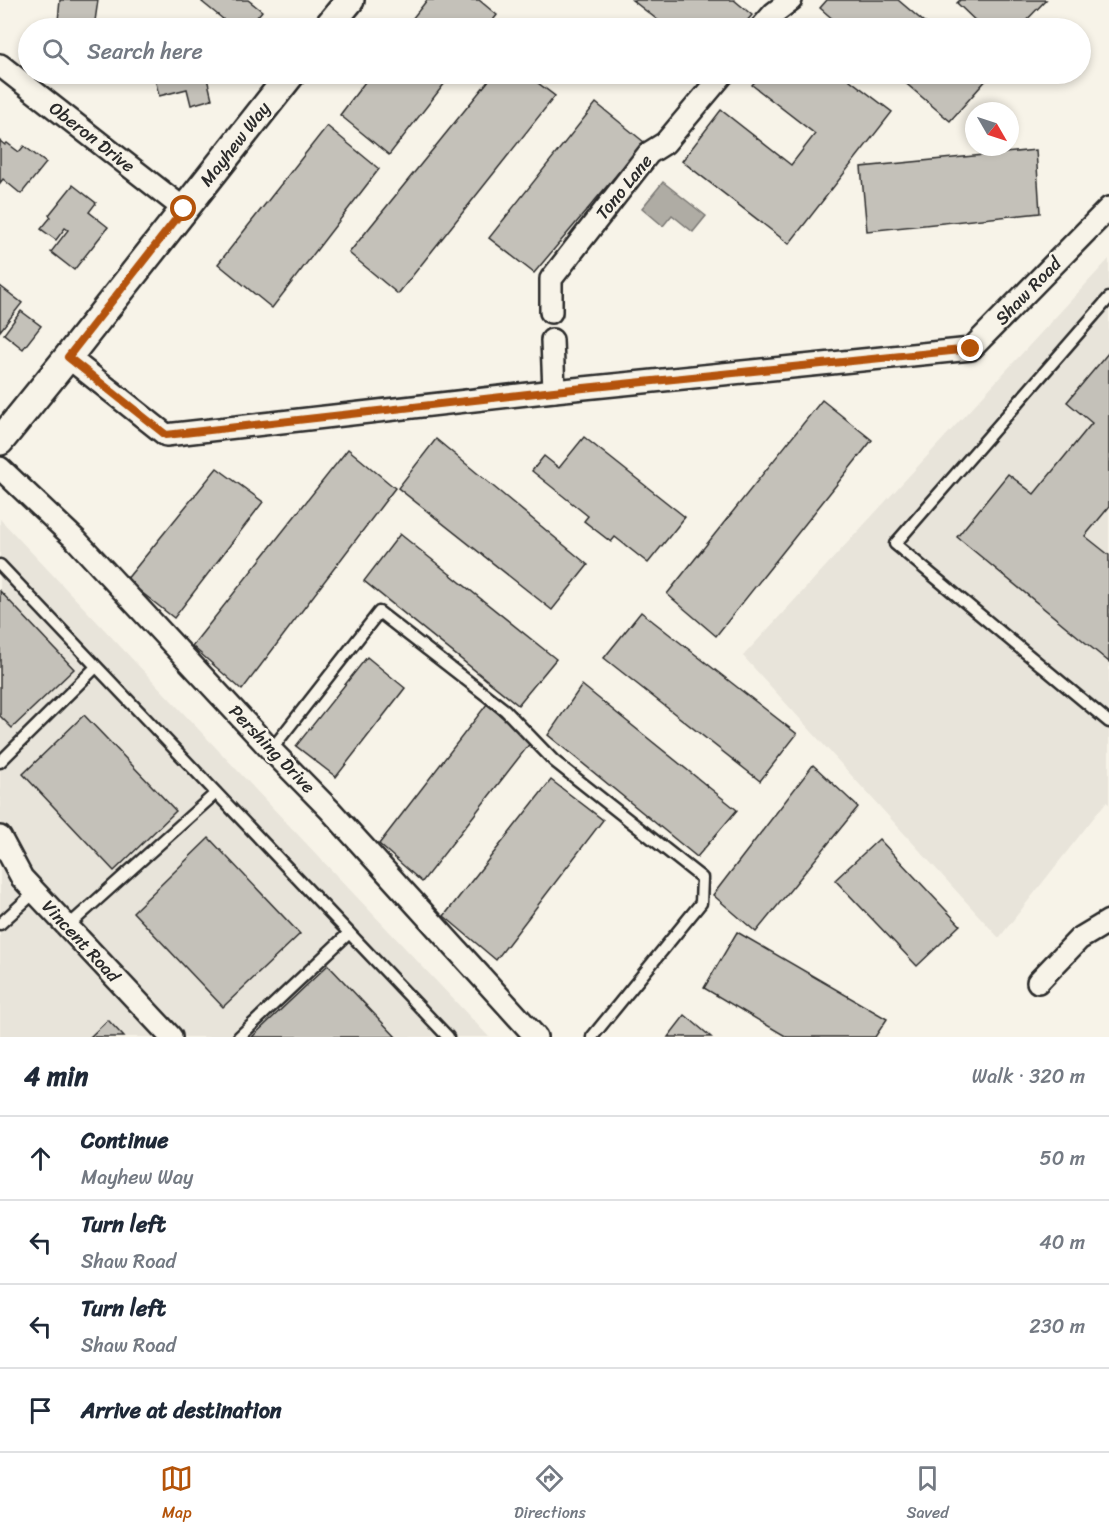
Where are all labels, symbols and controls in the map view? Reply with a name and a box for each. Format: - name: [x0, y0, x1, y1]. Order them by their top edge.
- search box: [18, 18, 1091, 84]
- text: Search here: [87, 32, 203, 71]
- icon: search: [39, 35, 72, 68]
- street label: Oberon Drive: [42, 93, 142, 181]
- street label: Mayhew Way: [191, 94, 279, 194]
- north arrow: [965, 102, 1019, 156]
- street label: Tono Lane: [587, 147, 661, 227]
- route start: [170, 195, 196, 221]
- street label: Shaw Road: [987, 248, 1070, 333]
- route end: [957, 335, 983, 361]
- street label: Pershing Drive: [221, 697, 323, 801]
- street label: Vincent Road: [34, 892, 129, 991]
- text: 4 min: [24, 1053, 88, 1099]
- text: Walk · 320 m: [972, 1059, 1085, 1094]
- text: Continue: [81, 1121, 169, 1160]
- text: 50 m: [1040, 1141, 1085, 1176]
- icon: ahead: [24, 1142, 57, 1175]
- text: Mayhew Way: [81, 1160, 193, 1195]
- text: Turn left: [81, 1205, 166, 1244]
- text: 40 m: [1039, 1225, 1085, 1260]
- icon: left: [24, 1226, 57, 1259]
- text: Shaw Road: [81, 1244, 176, 1279]
- text: Turn left: [81, 1289, 166, 1328]
- text: 230 m: [1029, 1309, 1085, 1344]
- icon: left: [24, 1310, 57, 1343]
- text: Shaw Road: [81, 1328, 176, 1363]
- text: Arrive at destination: [81, 1391, 282, 1430]
- icon: arrive: [24, 1394, 57, 1427]
- tab: Map: [160, 1462, 193, 1527]
- tab: Directions: [514, 1462, 586, 1527]
- tab: Saved: [906, 1462, 949, 1527]

